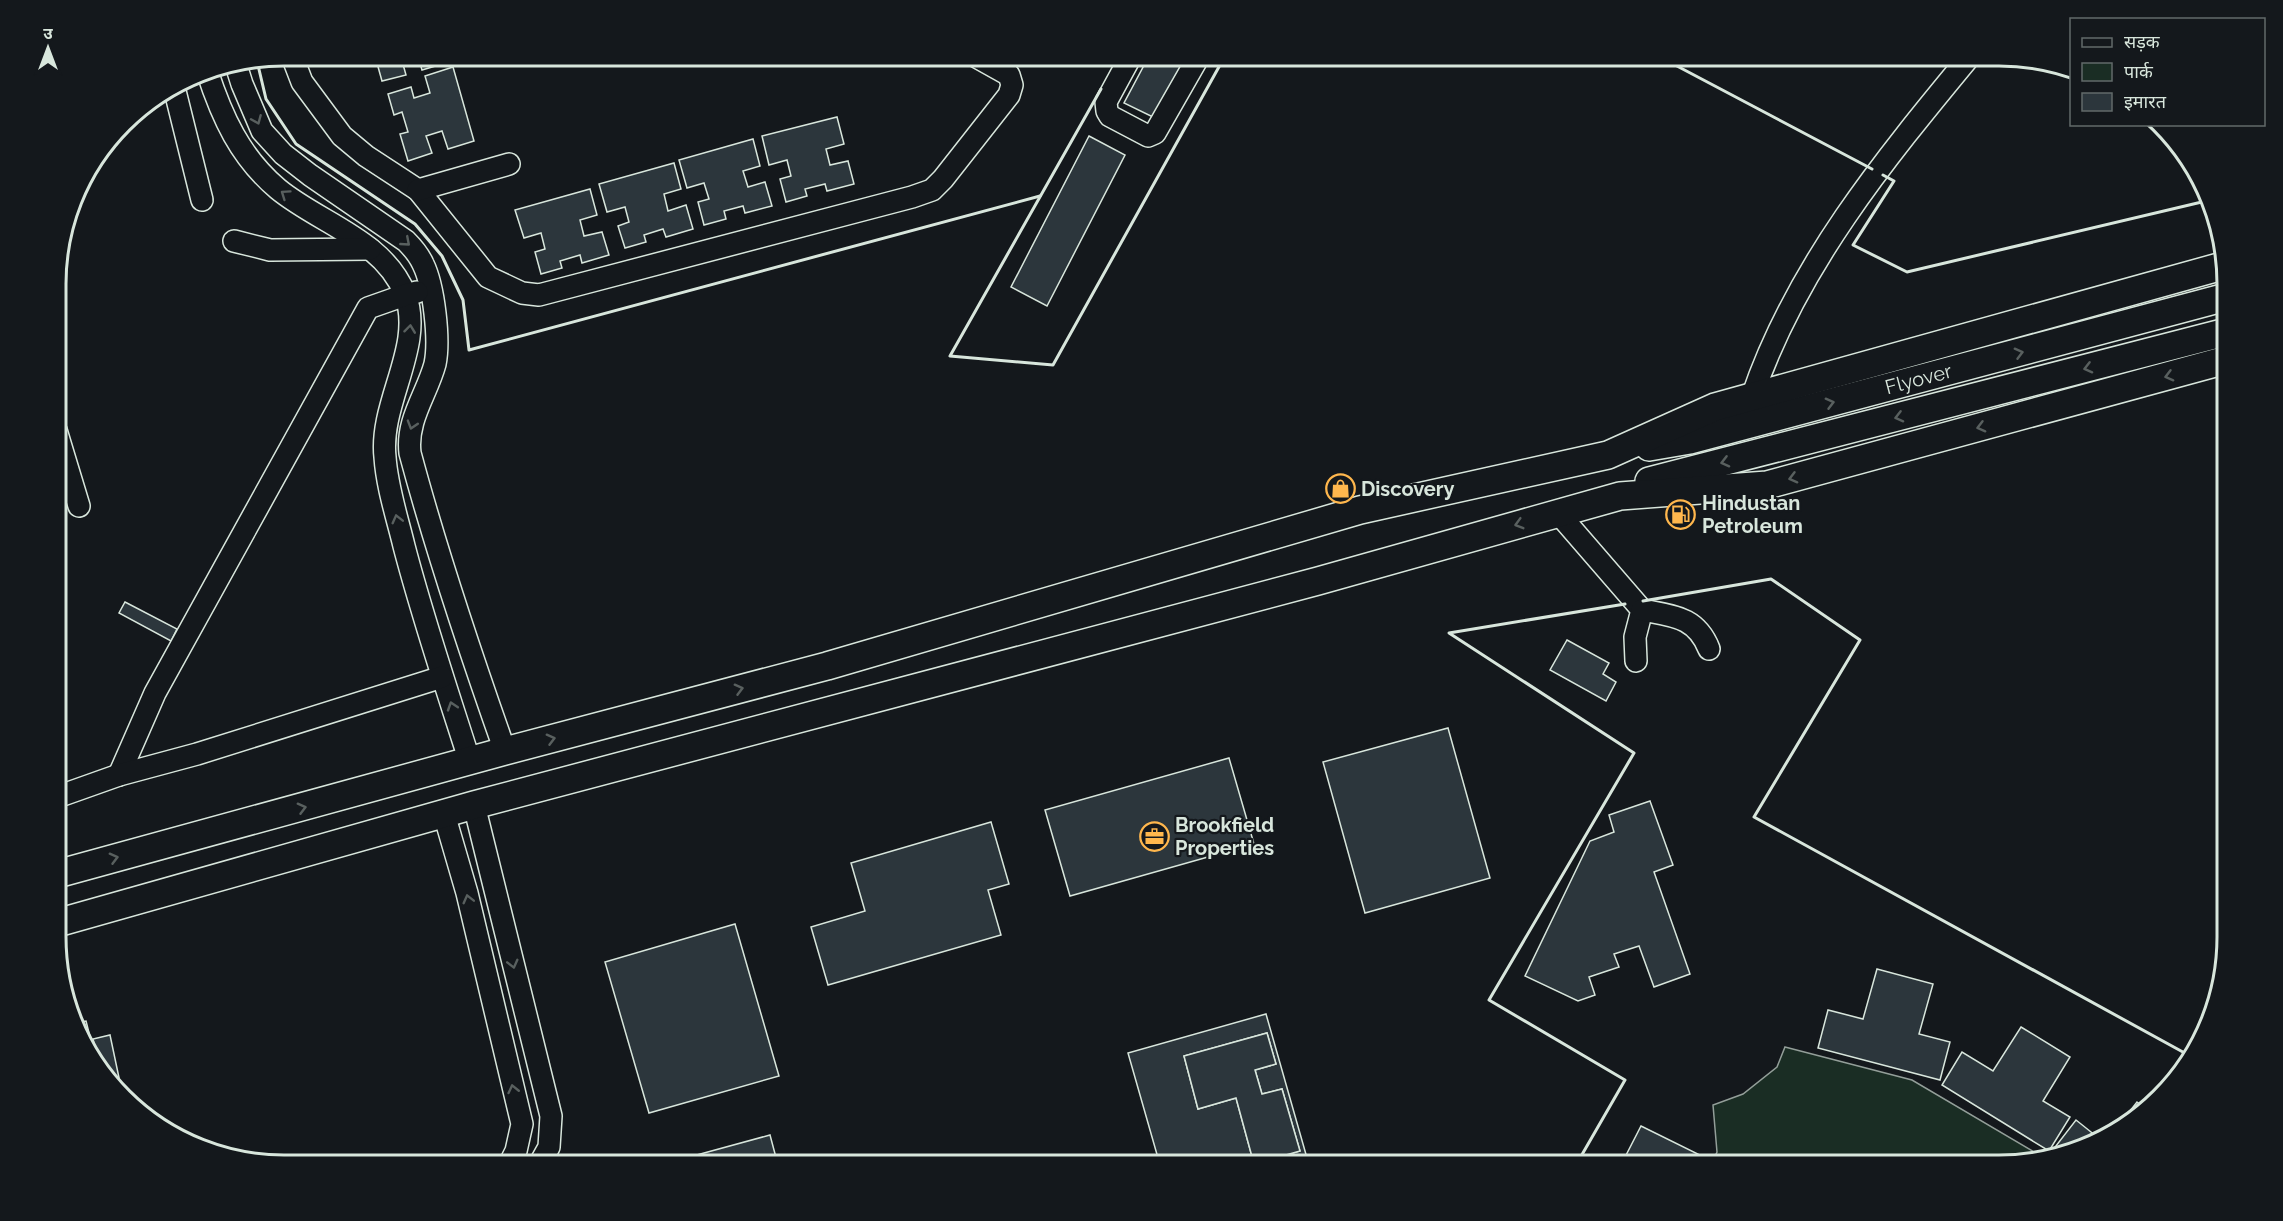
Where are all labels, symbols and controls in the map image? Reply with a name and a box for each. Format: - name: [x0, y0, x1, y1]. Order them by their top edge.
- north arrow: [18, 18, 78, 78]
- legend: [2070, 18, 2265, 126]
- text: उ: [43, 24, 53, 43]
- text: सड़क: [2124, 31, 2161, 52]
- text: पार्क: [2124, 61, 2154, 82]
- text: इमारत: [2124, 91, 2167, 112]
- one-way arrow: [250, 113, 262, 124]
- one-way arrow: [281, 190, 292, 201]
- one-way arrow: [399, 235, 409, 246]
- one-way arrow: [403, 324, 416, 334]
- one-way arrow: [2014, 347, 2024, 360]
- street label: Flyover: [1882, 359, 1954, 399]
- one-way arrow: [2083, 360, 2093, 373]
- one-way arrow: [2165, 368, 2175, 381]
- one-way arrow: [1824, 398, 1835, 410]
- one-way arrow: [1894, 409, 1904, 422]
- one-way arrow: [407, 419, 420, 430]
- one-way arrow: [1976, 420, 1987, 432]
- one-way arrow: [1720, 454, 1730, 467]
- one-way arrow: [1788, 471, 1799, 483]
- shop icon: Discovery: [1324, 473, 1356, 505]
- place label: Discovery: [1361, 477, 1455, 501]
- place label: Hindustan Petroleum: [1702, 491, 1803, 538]
- fuel station icon: Hindustan Petroleum: [1665, 499, 1697, 531]
- one-way arrow: [392, 514, 405, 524]
- one-way arrow: [1514, 517, 1525, 529]
- one-way arrow: [734, 684, 744, 697]
- one-way arrow: [447, 701, 459, 712]
- one-way arrow: [545, 734, 556, 746]
- one-way arrow: [297, 802, 307, 815]
- place label: Brookfield Properties: [1175, 813, 1274, 860]
- office icon: Brookfield Properties: [1138, 820, 1170, 852]
- one-way arrow: [109, 853, 119, 866]
- one-way arrow: [463, 894, 476, 904]
- one-way arrow: [506, 959, 519, 969]
- one-way arrow: [508, 1084, 521, 1094]

